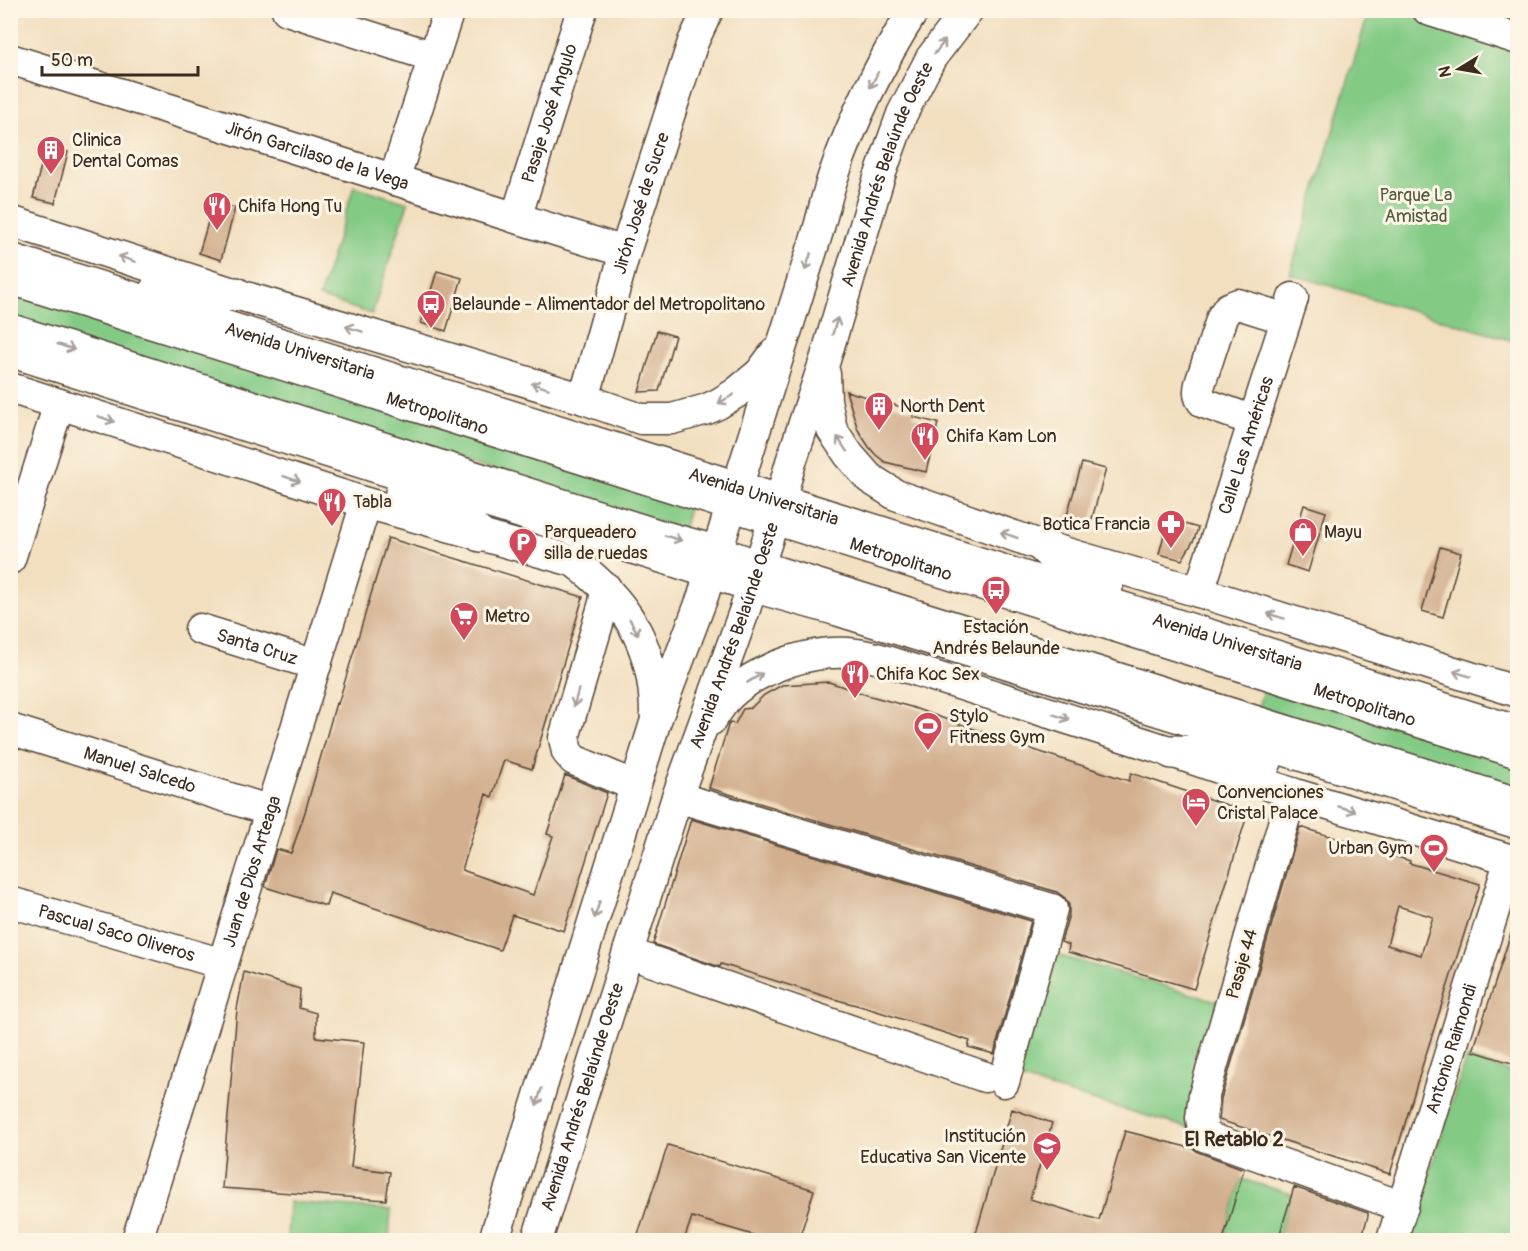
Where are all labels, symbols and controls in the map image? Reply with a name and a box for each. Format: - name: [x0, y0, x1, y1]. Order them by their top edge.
- scale bar: [42, 39, 198, 77]
- one-way arrow: [934, 39, 947, 55]
- north arrow: [1429, 39, 1489, 99]
- street label: Pasaje José Angulo: [516, 40, 582, 186]
- text: 50 m: [51, 49, 93, 72]
- street label: Avenida Andrés Belaúnde Oeste: [836, 58, 939, 290]
- text: N: [1434, 64, 1456, 79]
- one-way arrow: [868, 70, 879, 88]
- street label: Jirón Garcilaso de la Vega: [223, 116, 412, 195]
- place label: Clinica Dental Comas: [72, 129, 178, 173]
- street label: Jirón José de Sucre: [608, 129, 675, 277]
- building icon: Clinica Dental Comas: [35, 134, 67, 176]
- park label: Parque La Amistad: [1380, 184, 1452, 228]
- restaurant icon: Chifa Hong Tu: [201, 190, 233, 232]
- place label: Chifa Hong Tu: [238, 195, 342, 218]
- one-way arrow: [118, 252, 137, 263]
- one-way arrow: [802, 252, 813, 271]
- bus stop icon: Belaunde - Alimentador del Metropolitano: [415, 288, 447, 330]
- place label: Belaunde - Alimentador del Metropolitano: [452, 293, 766, 316]
- street label: Avenida Universitaria: [222, 317, 378, 385]
- one-way arrow: [830, 317, 841, 336]
- one-way arrow: [345, 323, 364, 334]
- one-way arrow: [56, 342, 75, 353]
- street label: Calle Las Américas: [1213, 373, 1279, 517]
- one-way arrow: [531, 380, 550, 391]
- street label: Metropolitano: [383, 386, 492, 440]
- building icon: North Dent: [863, 390, 895, 432]
- one-way arrow: [718, 393, 735, 405]
- place label: North Dent: [900, 395, 986, 418]
- one-way arrow: [96, 414, 115, 425]
- restaurant icon: Chifa Kam Lon: [909, 420, 941, 462]
- place label: Chifa Kam Lon: [946, 425, 1057, 448]
- one-way arrow: [835, 436, 847, 453]
- street label: Avenida Universitaria: [686, 462, 842, 531]
- one-way arrow: [282, 474, 301, 485]
- restaurant icon: Tabla: [316, 486, 348, 528]
- place label: Tabla: [353, 491, 392, 514]
- pharmacy icon: Botica Francia: [1155, 508, 1187, 550]
- place label: Botica Francia: [1042, 513, 1150, 536]
- shop icon: Mayu: [1287, 516, 1319, 558]
- street label: Avenida Andrés Belaúnde Oeste: [684, 519, 784, 752]
- place label: Parqueadero silla de ruedas: [544, 521, 647, 565]
- place label: Mayu: [1324, 521, 1362, 544]
- parking icon: Parqueadero silla de ruedas: [507, 526, 539, 568]
- one-way arrow: [1000, 528, 1019, 539]
- street label: Metropolitano: [847, 532, 955, 586]
- one-way arrow: [663, 533, 682, 545]
- bus stop icon: Estación Andrés Belaunde: [980, 574, 1012, 616]
- supermarket icon: Metro: [448, 600, 480, 642]
- place label: Metro: [485, 605, 530, 628]
- street label: Avenida Universitaria: [1150, 608, 1305, 676]
- one-way arrow: [1267, 609, 1286, 620]
- place label: Estación Andrés Belaunde: [932, 616, 1060, 660]
- one-way arrow: [628, 618, 640, 635]
- street label: Santa Cruz: [214, 623, 301, 670]
- restaurant icon: Chifa Koc Sex: [839, 658, 871, 700]
- place label: Chifa Koc Sex: [876, 663, 980, 686]
- one-way arrow: [1453, 668, 1472, 679]
- one-way arrow: [746, 672, 763, 684]
- street label: Metropolitano: [1311, 678, 1419, 732]
- one-way arrow: [570, 688, 581, 707]
- place label: Stylo Fitness Gym: [949, 705, 1045, 749]
- sports icon: Stylo Fitness Gym: [912, 710, 944, 752]
- one-way arrow: [1051, 712, 1070, 723]
- street label: Manuel Salcedo: [81, 741, 199, 798]
- place label: Convenciones Cristal Palace: [1217, 781, 1324, 825]
- hotel icon: Convenciones Cristal Palace: [1180, 786, 1212, 828]
- street label: Juan de Dios Arteaga: [217, 793, 286, 950]
- one-way arrow: [1337, 804, 1356, 815]
- sports icon: Urban Gym: [1418, 832, 1450, 874]
- place label: Urban Gym: [1328, 837, 1413, 860]
- street label: Pascual Saco Oliveros: [35, 899, 198, 967]
- one-way arrow: [591, 900, 602, 919]
- street label: Pasaje 44: [1221, 926, 1263, 1002]
- street label: Avenida Andrés Belaúnde Oeste: [535, 980, 629, 1214]
- street label: Antonio Raimondi: [1420, 981, 1482, 1117]
- one-way arrow: [533, 1087, 544, 1106]
- place label: Institución Educativa San Vicente: [860, 1125, 1026, 1169]
- district label: El Retablo 2: [1184, 1127, 1284, 1152]
- school or university icon: Institución Educativa San Vicente: [1031, 1130, 1063, 1172]

